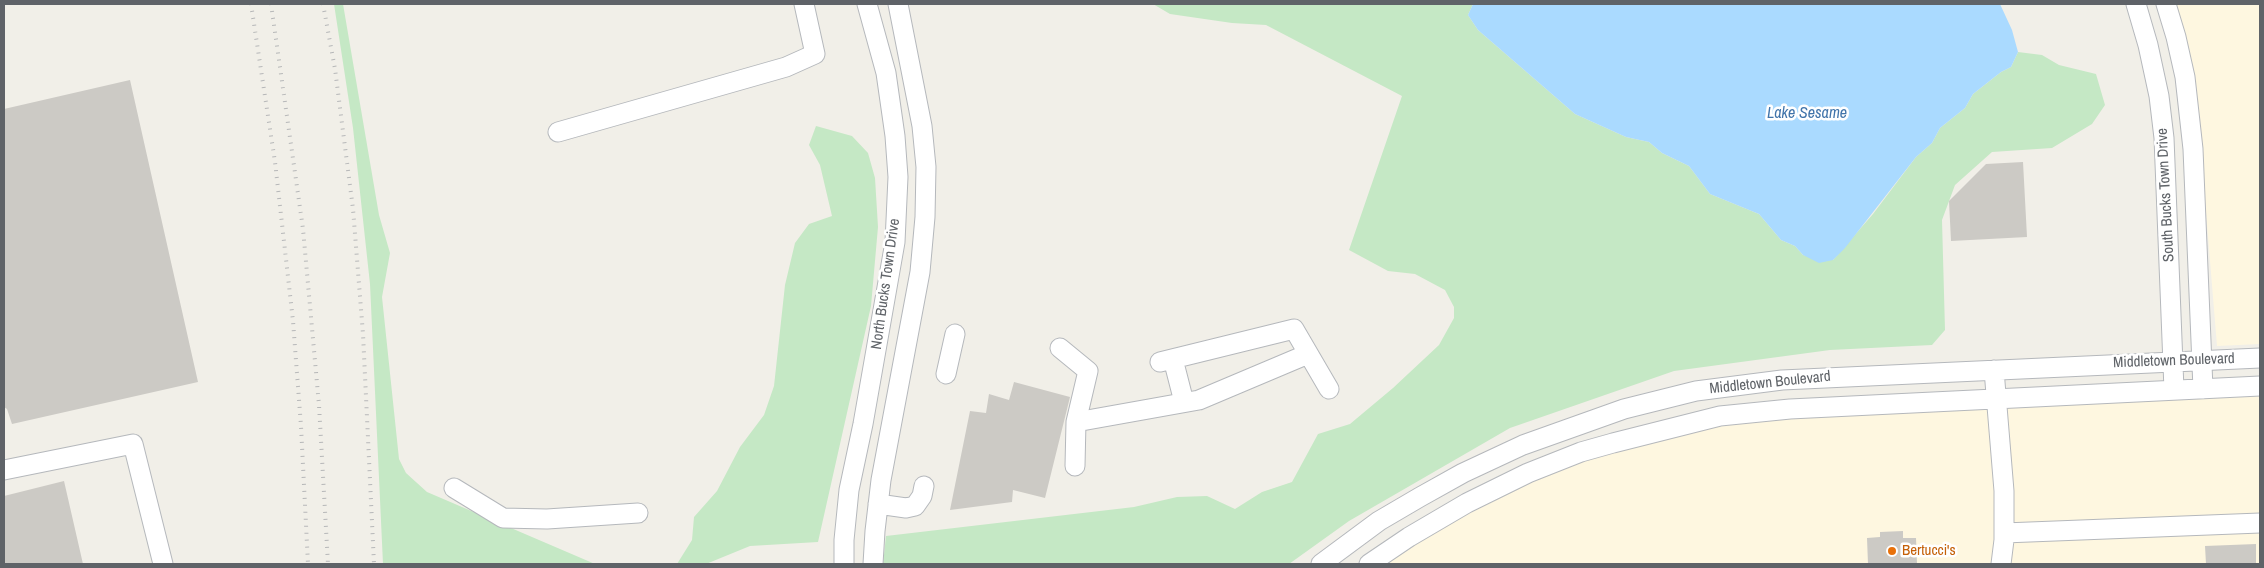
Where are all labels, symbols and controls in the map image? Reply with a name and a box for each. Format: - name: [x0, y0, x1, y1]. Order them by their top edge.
- water label: Lake Sesame: [1767, 104, 1847, 124]
- street label: South Bucks Town Drive: [2154, 128, 2178, 262]
- street label: North Bucks Town Drive: [868, 217, 904, 351]
- street label: Middletown Boulevard: [2113, 350, 2235, 372]
- street label: Middletown Boulevard: [1709, 368, 1831, 398]
- place label: Bertucci's: [1902, 542, 1956, 560]
- marker: Bertucci's: [1886, 545, 1898, 557]

